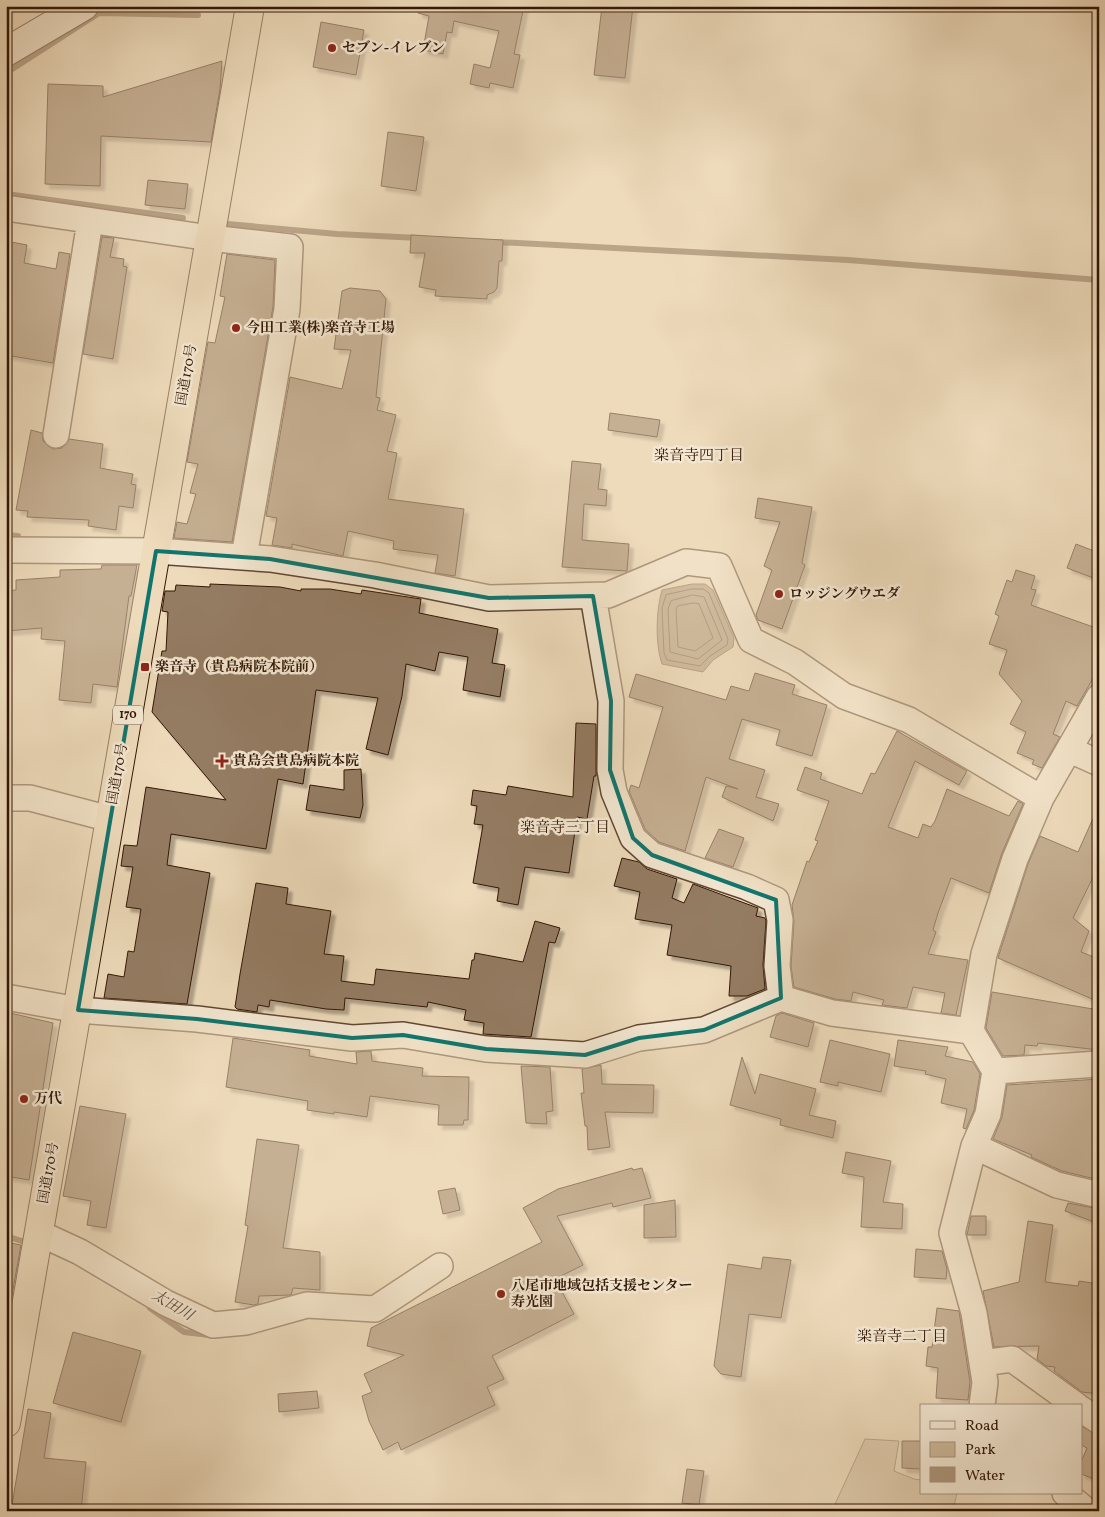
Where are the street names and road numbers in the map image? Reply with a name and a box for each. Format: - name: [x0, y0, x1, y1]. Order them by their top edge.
- street label: 国道170号: [172, 343, 202, 407]
- road number: 170: [113, 706, 143, 724]
- street label: 国道170号: [103, 742, 133, 806]
- street label: 国道170号: [34, 1141, 64, 1205]

